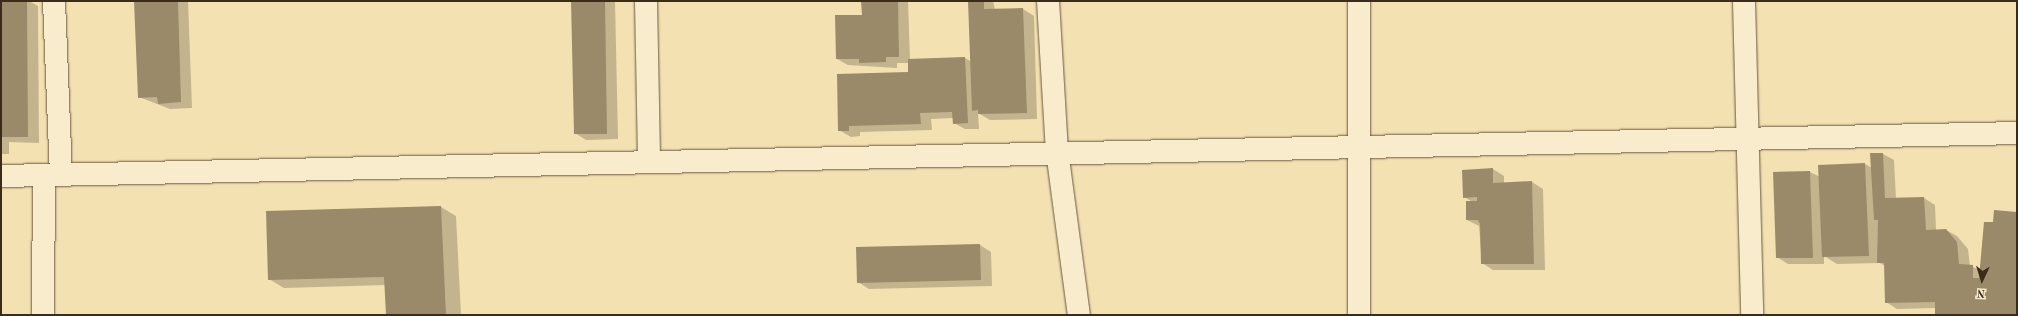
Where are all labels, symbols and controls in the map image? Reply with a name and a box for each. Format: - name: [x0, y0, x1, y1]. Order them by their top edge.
- north arrow: [1962, 260, 2002, 300]
- text: N: [1977, 287, 1986, 298]

